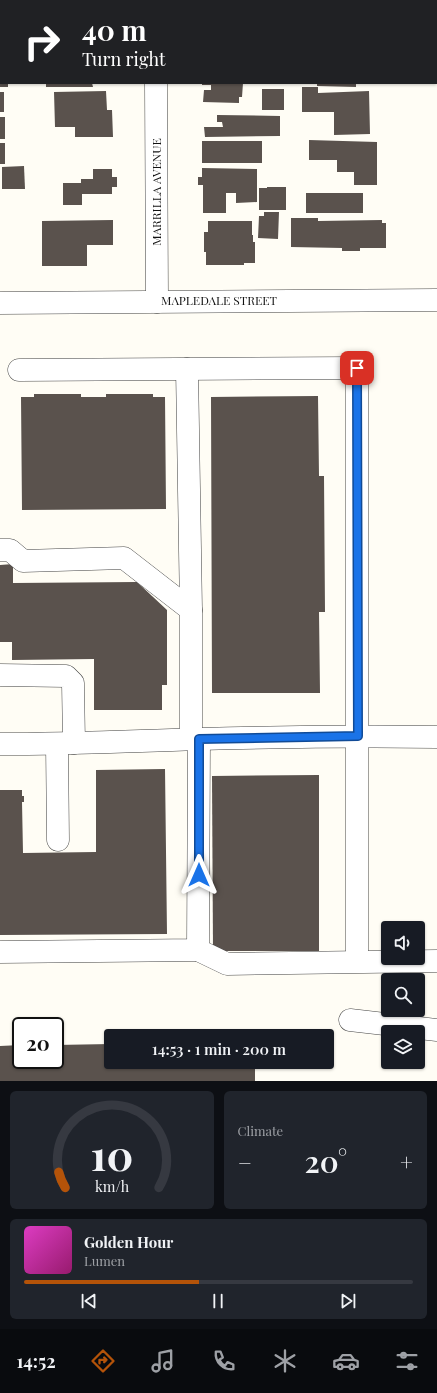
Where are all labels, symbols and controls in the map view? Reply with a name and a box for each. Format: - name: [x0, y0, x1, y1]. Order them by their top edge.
- text: 40 m: [82, 11, 147, 48]
- icon: right: [16, 16, 68, 68]
- text: Turn right: [82, 47, 165, 71]
- street label: MARRILLA AVENUE: [148, 138, 164, 246]
- street label: MAPLEDALE STREET: [161, 292, 278, 308]
- pin: [340, 351, 374, 385]
- icon: arrive: [346, 357, 368, 379]
- position arrow: [178, 854, 220, 896]
- map controls: [381, 921, 425, 1069]
- button: sound: [381, 921, 425, 965]
- button: search: [381, 973, 425, 1017]
- speed limit sign: 20: [12, 1017, 64, 1069]
- button: layers: [381, 1025, 425, 1069]
- text: 14:53 · 1 min · 200 m: [152, 1039, 286, 1059]
- text: Climate: [238, 1122, 283, 1139]
- text: 10: [90, 1126, 133, 1181]
- text: 20°: [305, 1141, 347, 1181]
- text: −: [238, 1147, 252, 1177]
- text: +: [400, 1147, 413, 1177]
- text: km/h: [95, 1177, 129, 1196]
- text: Golden Hour: [84, 1232, 173, 1252]
- text: Lumen: [84, 1252, 125, 1269]
- icon: previous: [78, 1290, 100, 1312]
- icon: pause: [207, 1290, 229, 1312]
- icon: next: [337, 1290, 359, 1312]
- icon: directions: [89, 1347, 117, 1375]
- icon: music: [149, 1347, 177, 1375]
- icon: phone: [210, 1347, 238, 1375]
- icon: climate: [271, 1347, 299, 1375]
- icon: car: [332, 1347, 360, 1375]
- icon: filters: [393, 1347, 421, 1375]
- text: 14:52: [16, 1349, 56, 1373]

